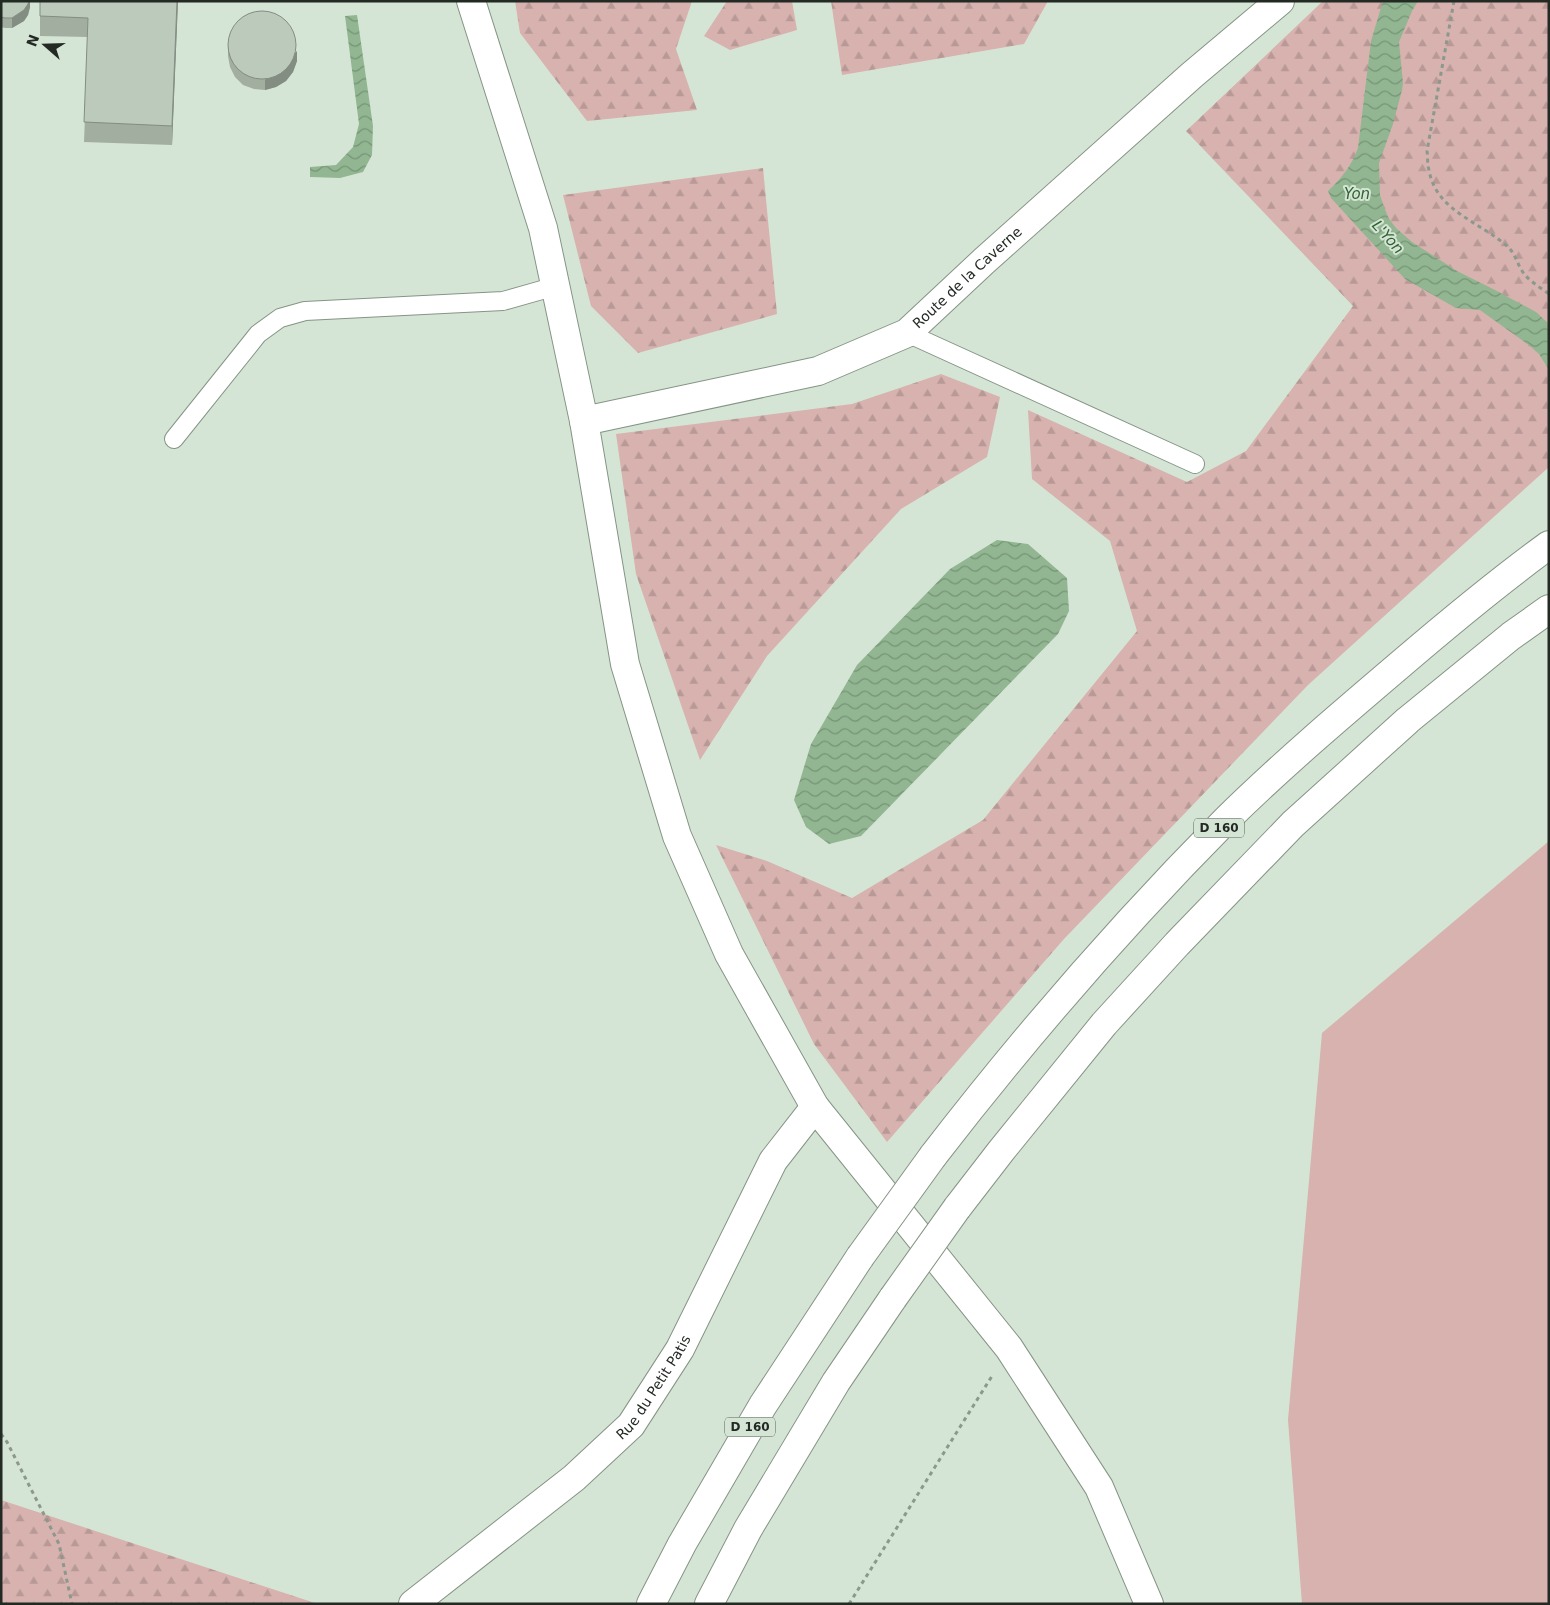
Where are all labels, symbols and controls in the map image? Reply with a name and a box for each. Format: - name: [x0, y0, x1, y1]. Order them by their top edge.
- north arrow: [20, 20, 70, 70]
- text: N: [23, 32, 42, 49]
- water label: Yon: [1344, 185, 1370, 203]
- water label: L'Yon: [1368, 217, 1408, 257]
- street label: Route de la Caverne: [909, 223, 1025, 331]
- road number: D 160: [1194, 818, 1244, 838]
- street label: Rue du Petit Patis: [613, 1332, 694, 1443]
- road number: D 160: [725, 1418, 775, 1436]

